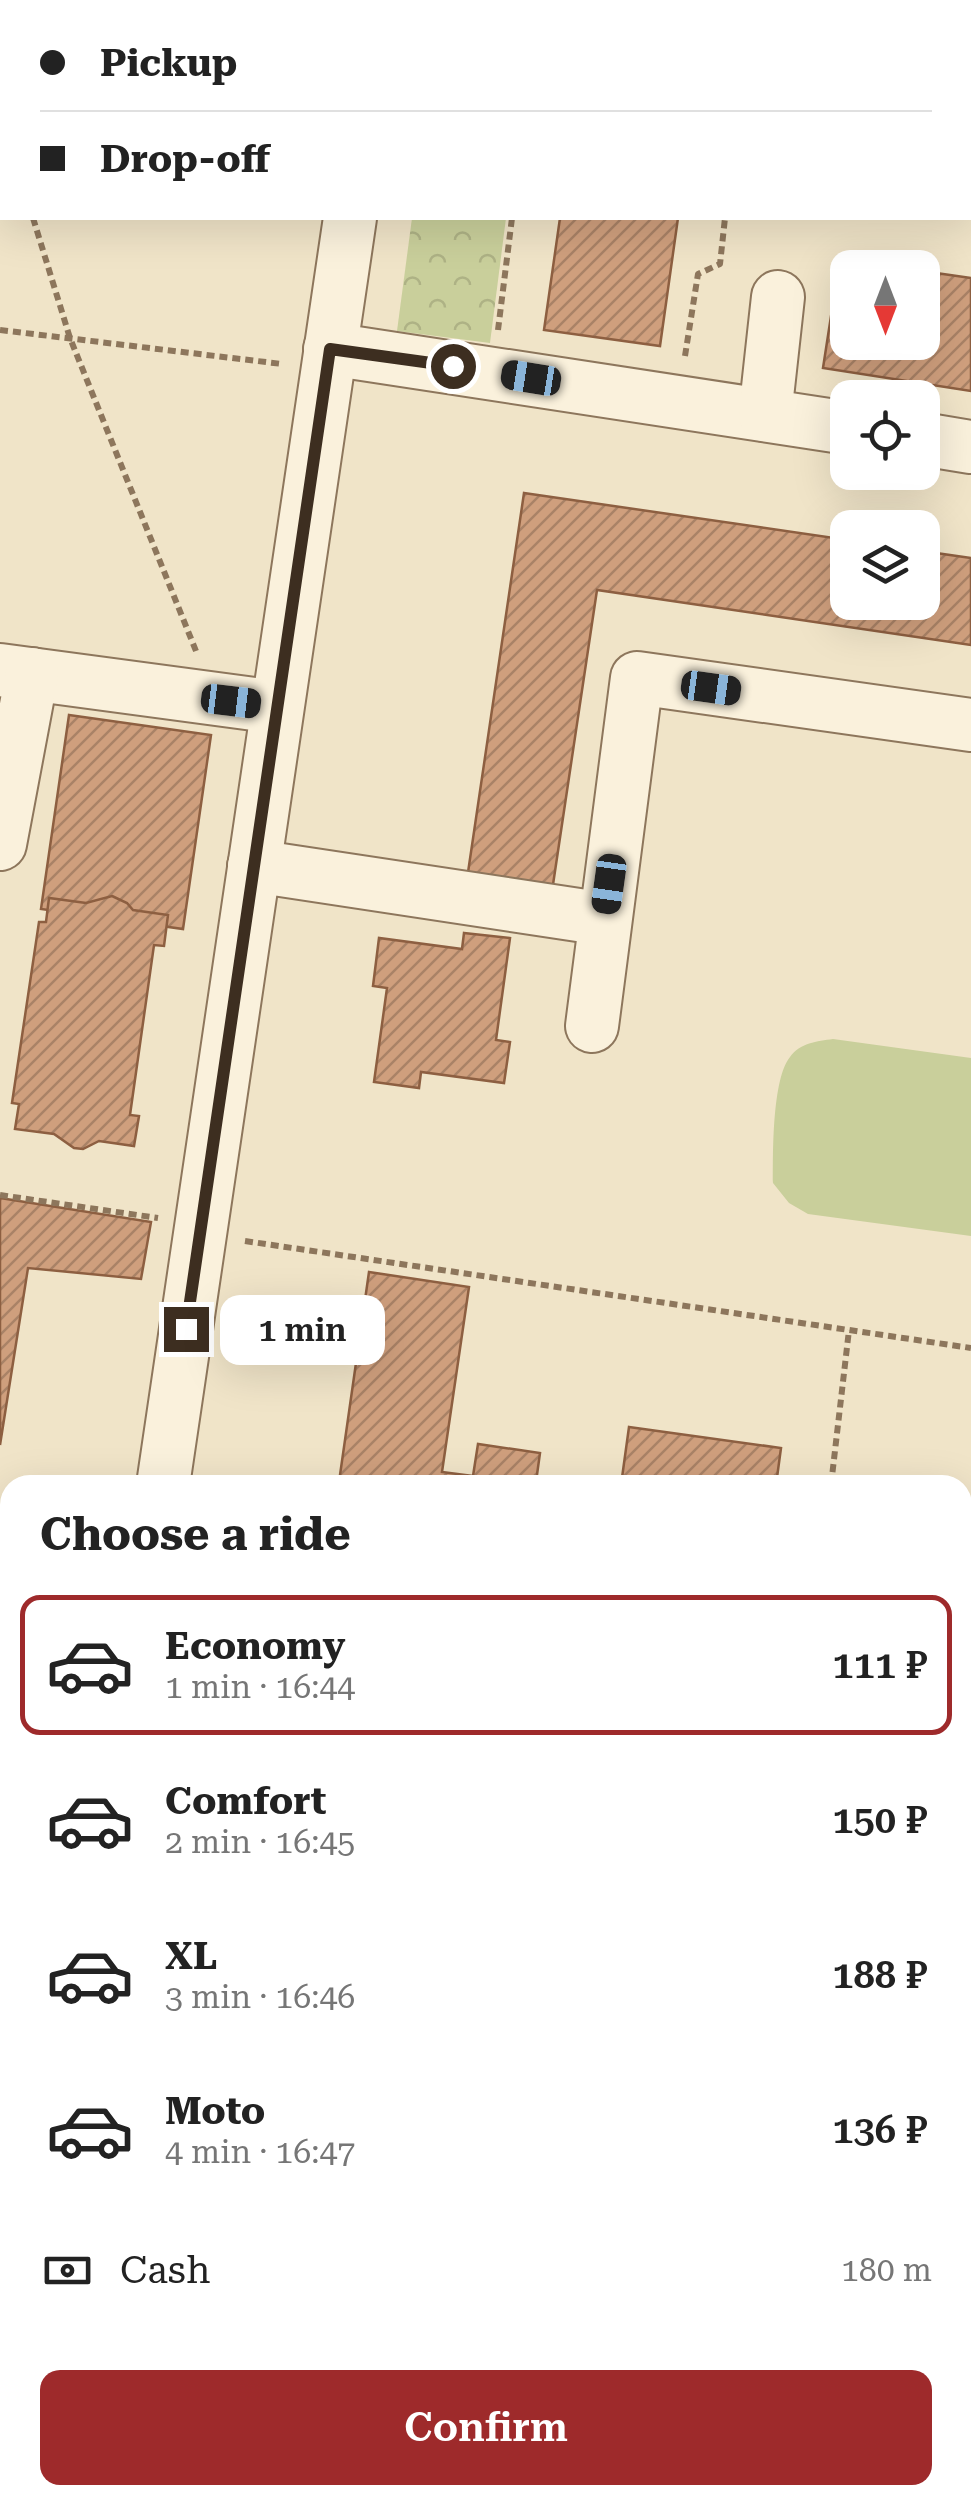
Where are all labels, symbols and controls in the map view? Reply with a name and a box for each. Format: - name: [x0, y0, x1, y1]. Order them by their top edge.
- text: Pickup: [100, 41, 237, 85]
- text: Drop-off: [100, 137, 270, 181]
- north arrow: [830, 250, 940, 360]
- map controls: [830, 250, 940, 620]
- route start: [431, 344, 476, 389]
- car: [499, 358, 563, 398]
- button: locate: [830, 380, 940, 490]
- button: layers: [830, 510, 940, 620]
- car: [679, 669, 743, 707]
- car: [199, 682, 263, 720]
- car: [590, 852, 628, 916]
- callout: 1 min: [221, 1294, 386, 1364]
- route end: [164, 1307, 209, 1352]
- text: 1 min: [258, 1311, 347, 1349]
- text: Choose a ride: [40, 1508, 351, 1561]
- icon: car: [45, 1620, 135, 1710]
- text: Economy: [165, 1624, 345, 1668]
- text: 111 ₽: [832, 1643, 927, 1687]
- text: 1 min · 16:44: [165, 1668, 355, 1706]
- icon: car: [45, 1775, 135, 1865]
- text: Comfort: [165, 1779, 326, 1823]
- text: 150 ₽: [832, 1798, 927, 1842]
- text: 2 min · 16:45: [165, 1823, 355, 1861]
- icon: car: [45, 1930, 135, 2020]
- text: XL: [165, 1934, 217, 1978]
- text: 188 ₽: [832, 1953, 927, 1997]
- text: 3 min · 16:46: [165, 1978, 355, 2016]
- icon: car: [45, 2085, 135, 2175]
- text: Moto: [165, 2089, 265, 2133]
- text: 136 ₽: [832, 2108, 927, 2152]
- text: 4 min · 16:47: [165, 2133, 355, 2171]
- icon: cash: [40, 2243, 95, 2298]
- text: Cash: [120, 2248, 210, 2292]
- text: 180 m: [841, 2251, 932, 2289]
- button: Confirm: [40, 2370, 932, 2485]

